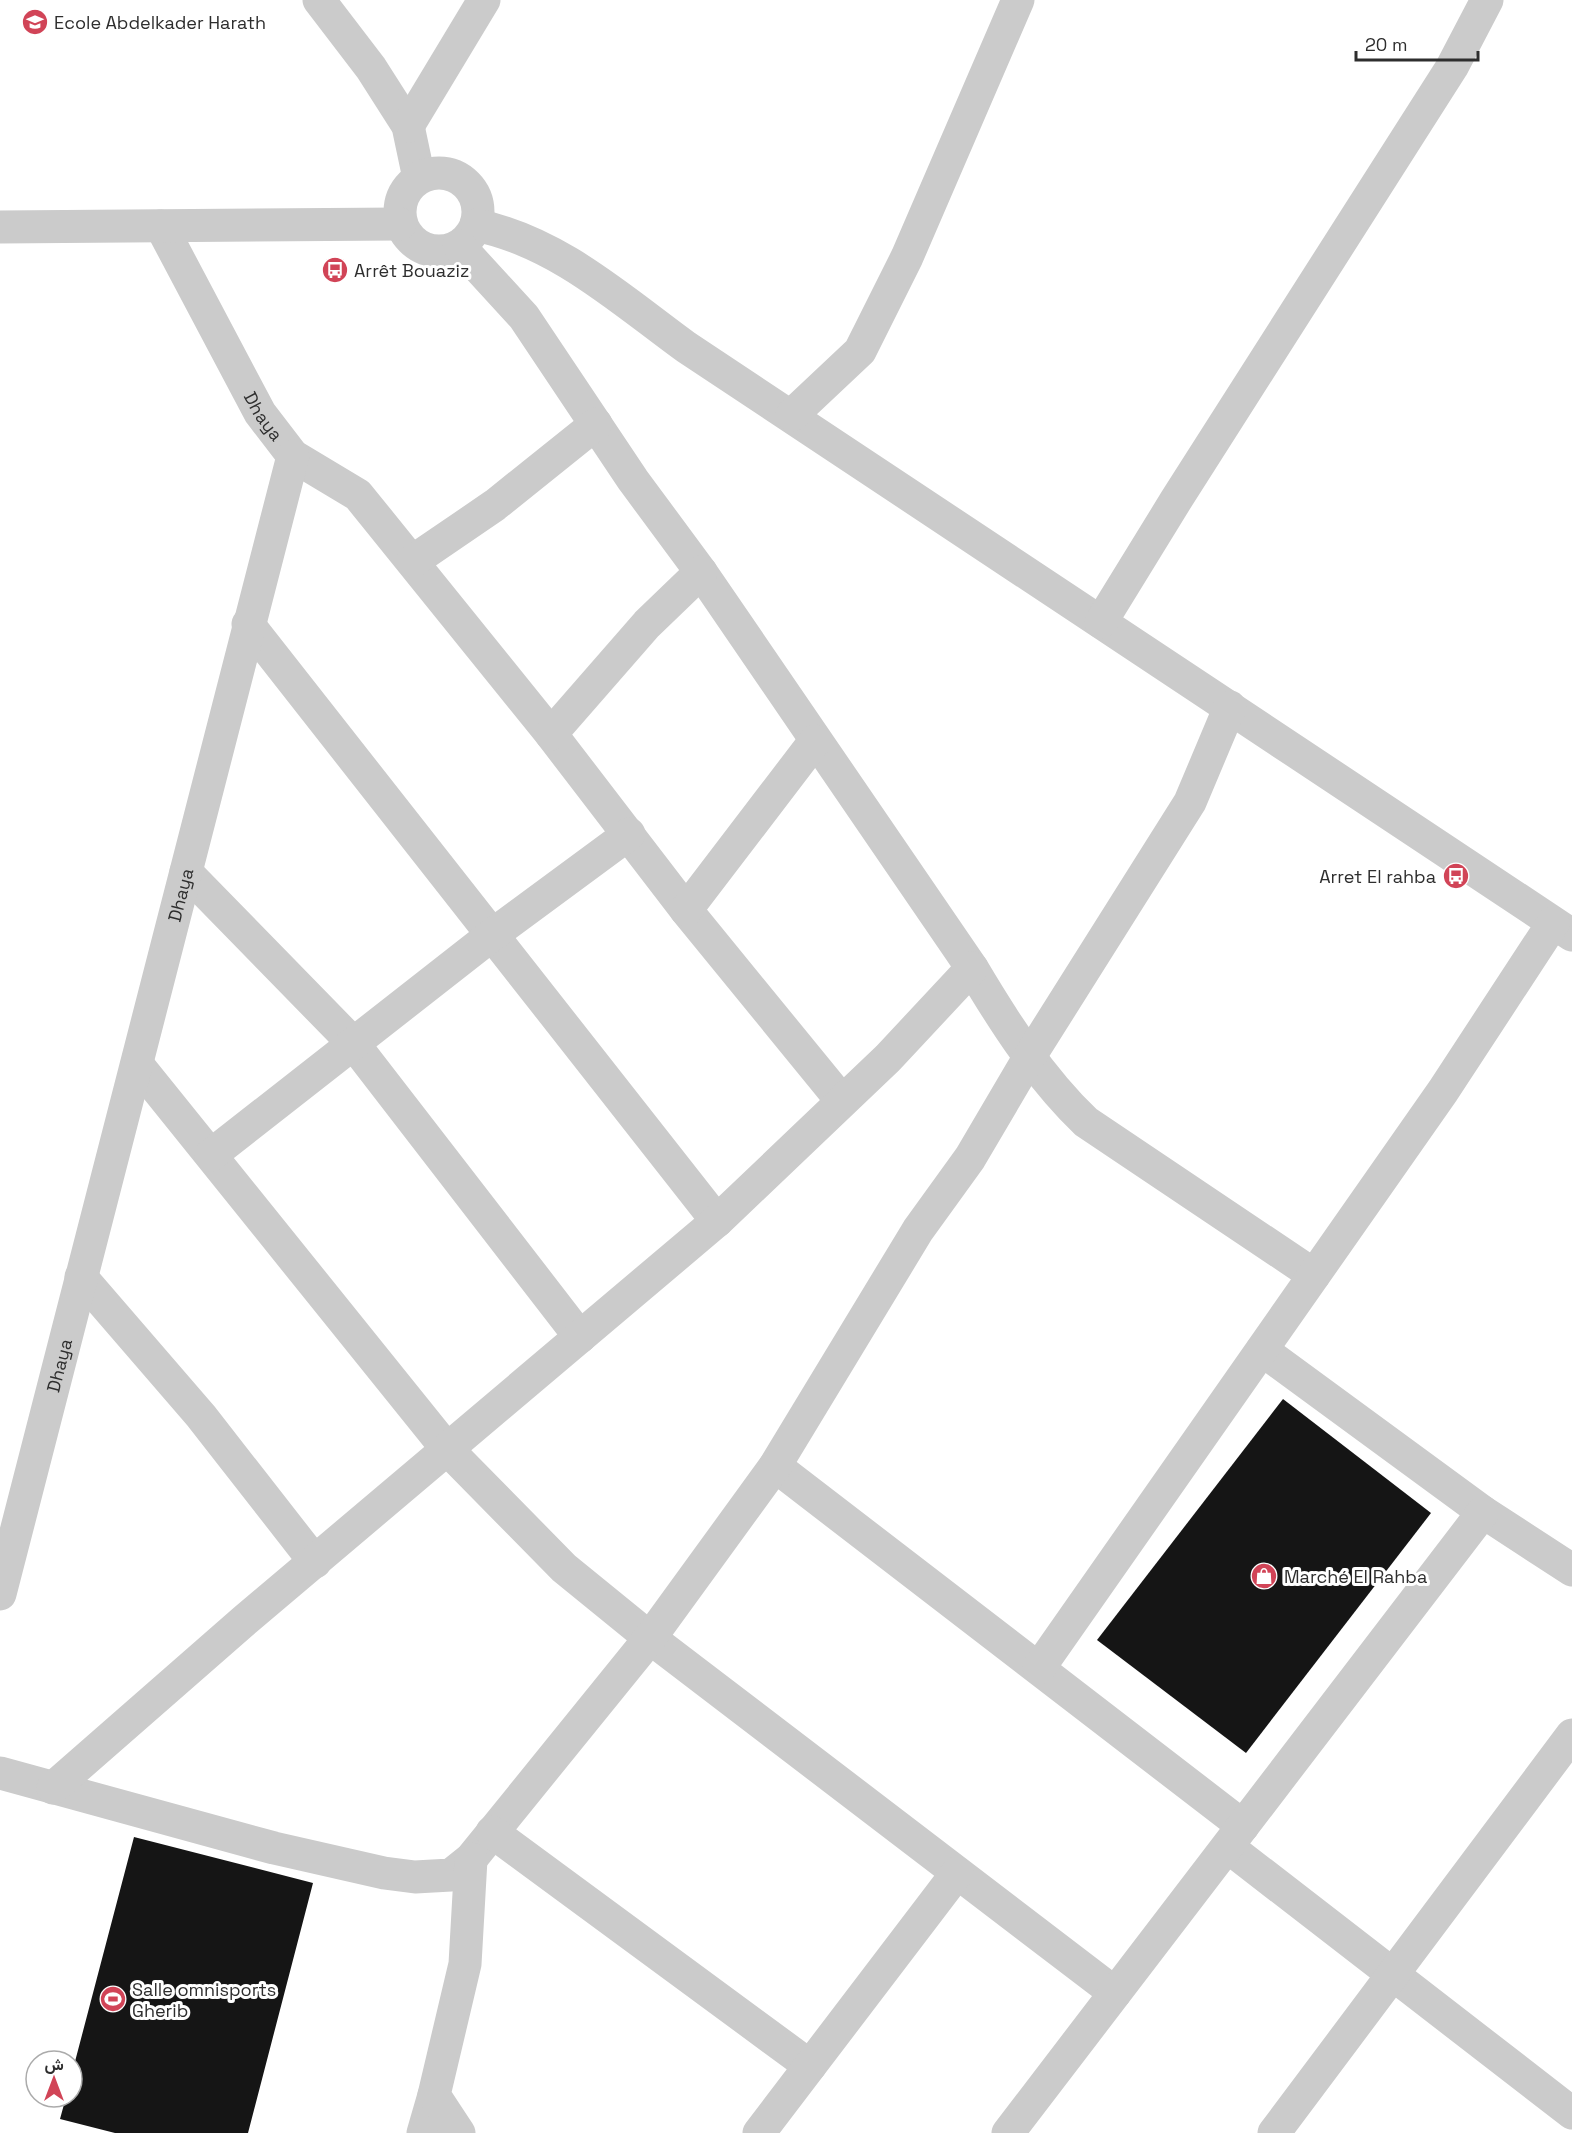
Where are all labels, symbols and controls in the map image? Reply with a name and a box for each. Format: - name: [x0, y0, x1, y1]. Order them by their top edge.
- school or university icon: Ecole Abdelkader Harath: [20, 7, 50, 37]
- place label: Ecole Abdelkader Harath: [54, 11, 266, 34]
- scale bar: [1356, 24, 1478, 62]
- text: 20 m: [1365, 33, 1408, 56]
- bus stop icon: Arrêt Bouaziz: [320, 255, 350, 285]
- place label: Arrêt Bouaziz: [354, 259, 469, 282]
- street label: Dhaya: [239, 387, 288, 445]
- bus stop icon: Arret El rahba: [1441, 861, 1471, 891]
- place label: Arret El rahba: [1319, 865, 1436, 888]
- street label: Dhaya: [162, 866, 198, 924]
- street label: Dhaya: [41, 1336, 77, 1395]
- shop icon: Marché El Rahba: [1249, 1561, 1279, 1591]
- place label: Marché El Rahba: [1284, 1565, 1427, 1588]
- place label: Salle omnisports Gherib: [132, 1978, 276, 2022]
- sports icon: Salle omnisports Gherib: [98, 1984, 128, 2014]
- north arrow: [24, 2049, 84, 2109]
- text: ش: [44, 2054, 64, 2075]

